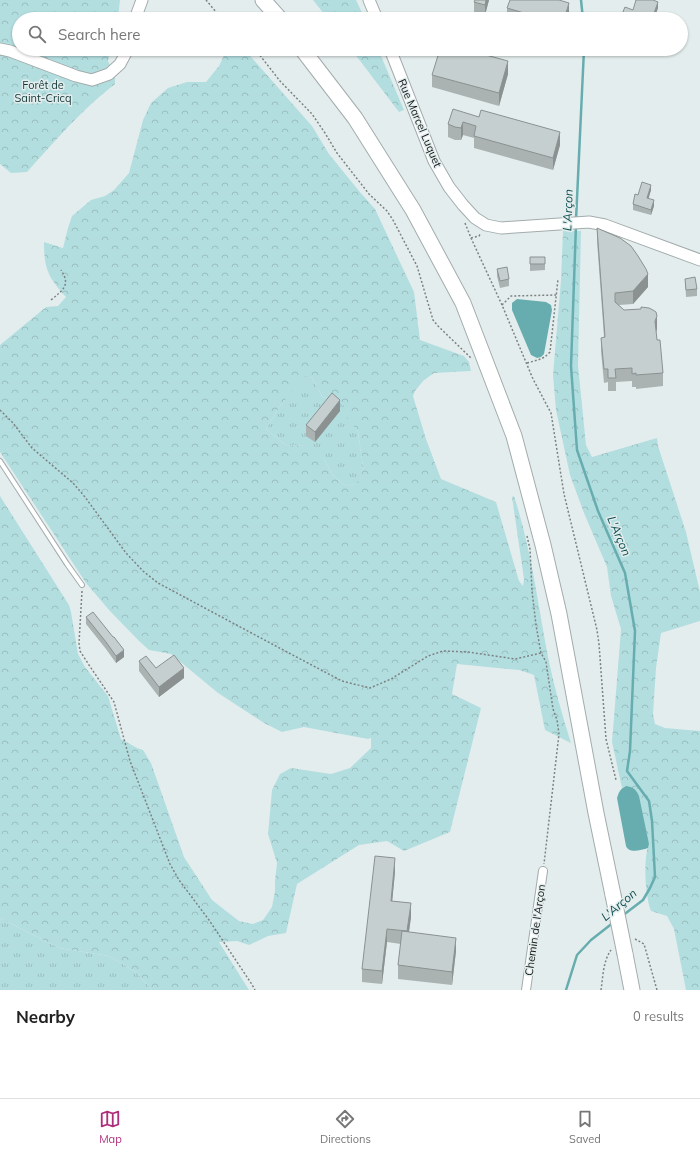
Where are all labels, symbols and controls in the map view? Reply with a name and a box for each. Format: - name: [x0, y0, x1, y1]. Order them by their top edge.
- search box: [12, 12, 688, 56]
- icon: search: [26, 23, 48, 45]
- text: Search here: [58, 25, 140, 44]
- street label: Rue Marcel Luquet: [395, 77, 445, 169]
- park label: Forêt de Saint-Cricq: [14, 78, 72, 105]
- water label: L'Arçon: [559, 189, 576, 231]
- water label: L'Arçon: [604, 514, 635, 558]
- street label: Chemin de l'Arçon: [522, 883, 548, 977]
- water label: L'Arçon: [598, 885, 640, 924]
- text: Nearby: [16, 1006, 75, 1027]
- text: 0 results: [633, 1008, 684, 1024]
- tab: Map: [99, 1108, 122, 1146]
- tab: Directions: [320, 1108, 371, 1146]
- tab: Saved: [569, 1108, 601, 1146]

